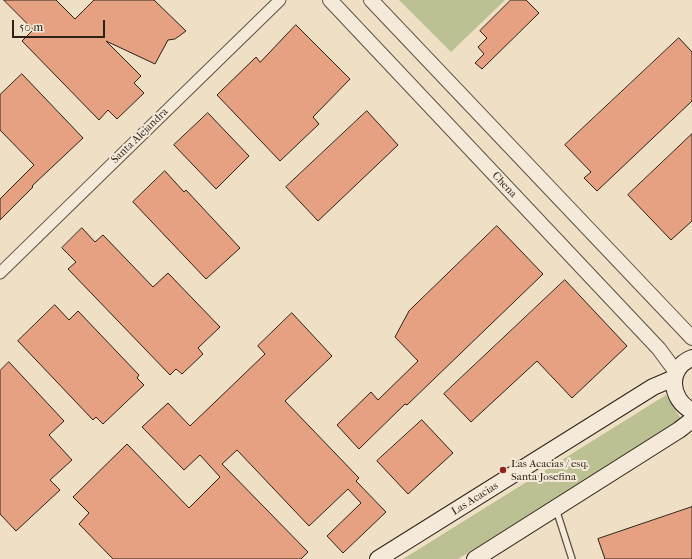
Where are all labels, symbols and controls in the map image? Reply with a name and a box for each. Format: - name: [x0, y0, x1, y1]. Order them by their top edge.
- scale bar: [14, 12, 107, 38]
- text: 50 m: [19, 20, 43, 34]
- street label: Santa Alejandra: [109, 106, 171, 166]
- street label: Chena: [489, 169, 519, 201]
- place label: Las Acacias / esq. Santa Josefina: [511, 457, 588, 483]
- marker: Las Acacias / esq. Santa Josefina: [498, 465, 508, 475]
- street label: Las Acacias: [449, 479, 501, 519]

